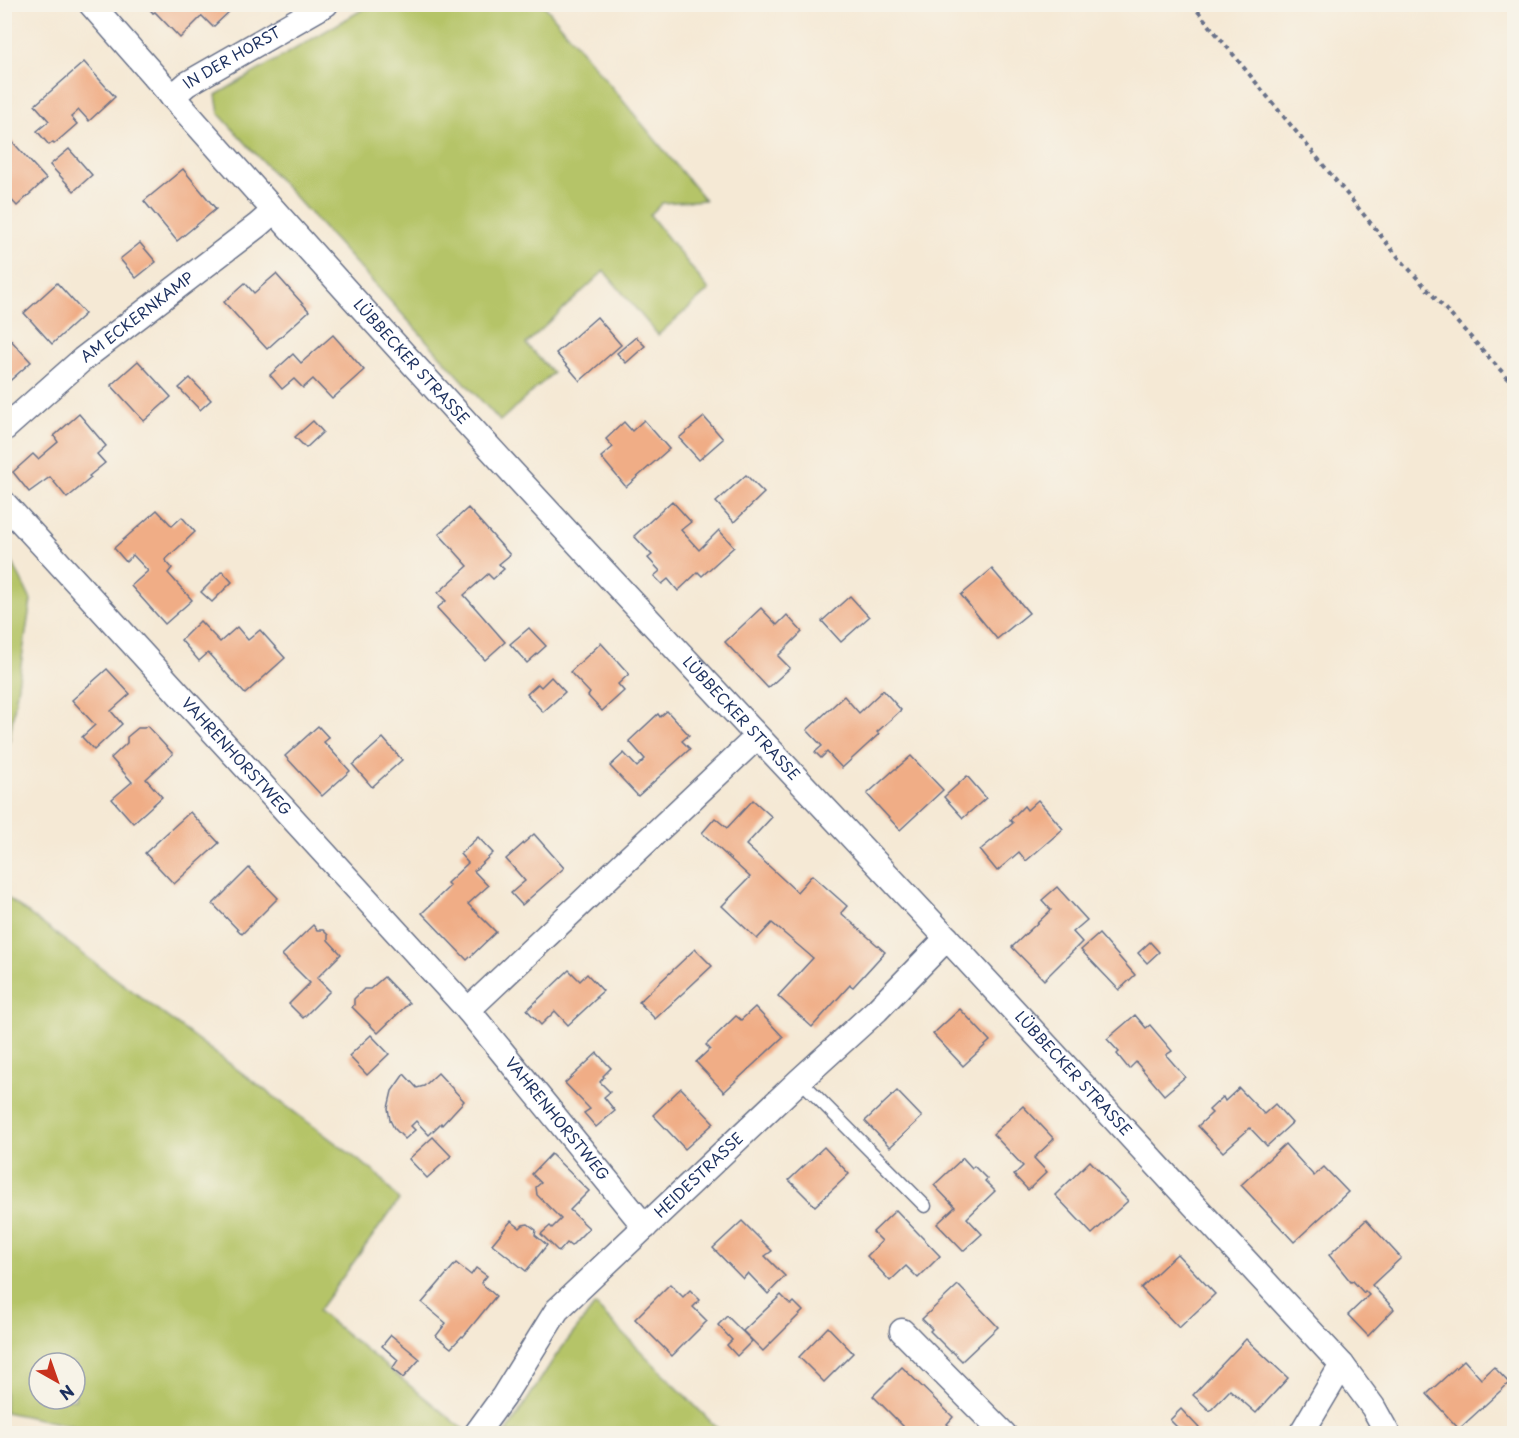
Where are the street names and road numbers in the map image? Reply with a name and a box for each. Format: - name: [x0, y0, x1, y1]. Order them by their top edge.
- street label: IN DER HORST: [177, 19, 285, 93]
- street label: AM ECKERNKAMP: [75, 265, 198, 367]
- street label: LÜBBECKER STRASSE: [349, 293, 475, 429]
- street label: LÜBBECKER STRASSE: [678, 650, 806, 785]
- street label: VAHRENHORSTWEG: [177, 691, 298, 820]
- street label: LÜBBECKER STRASSE: [1010, 1005, 1138, 1140]
- street label: VAHRENHORSTWEG: [501, 1051, 616, 1185]
- street label: HEIDESTRASSE: [648, 1126, 748, 1222]

